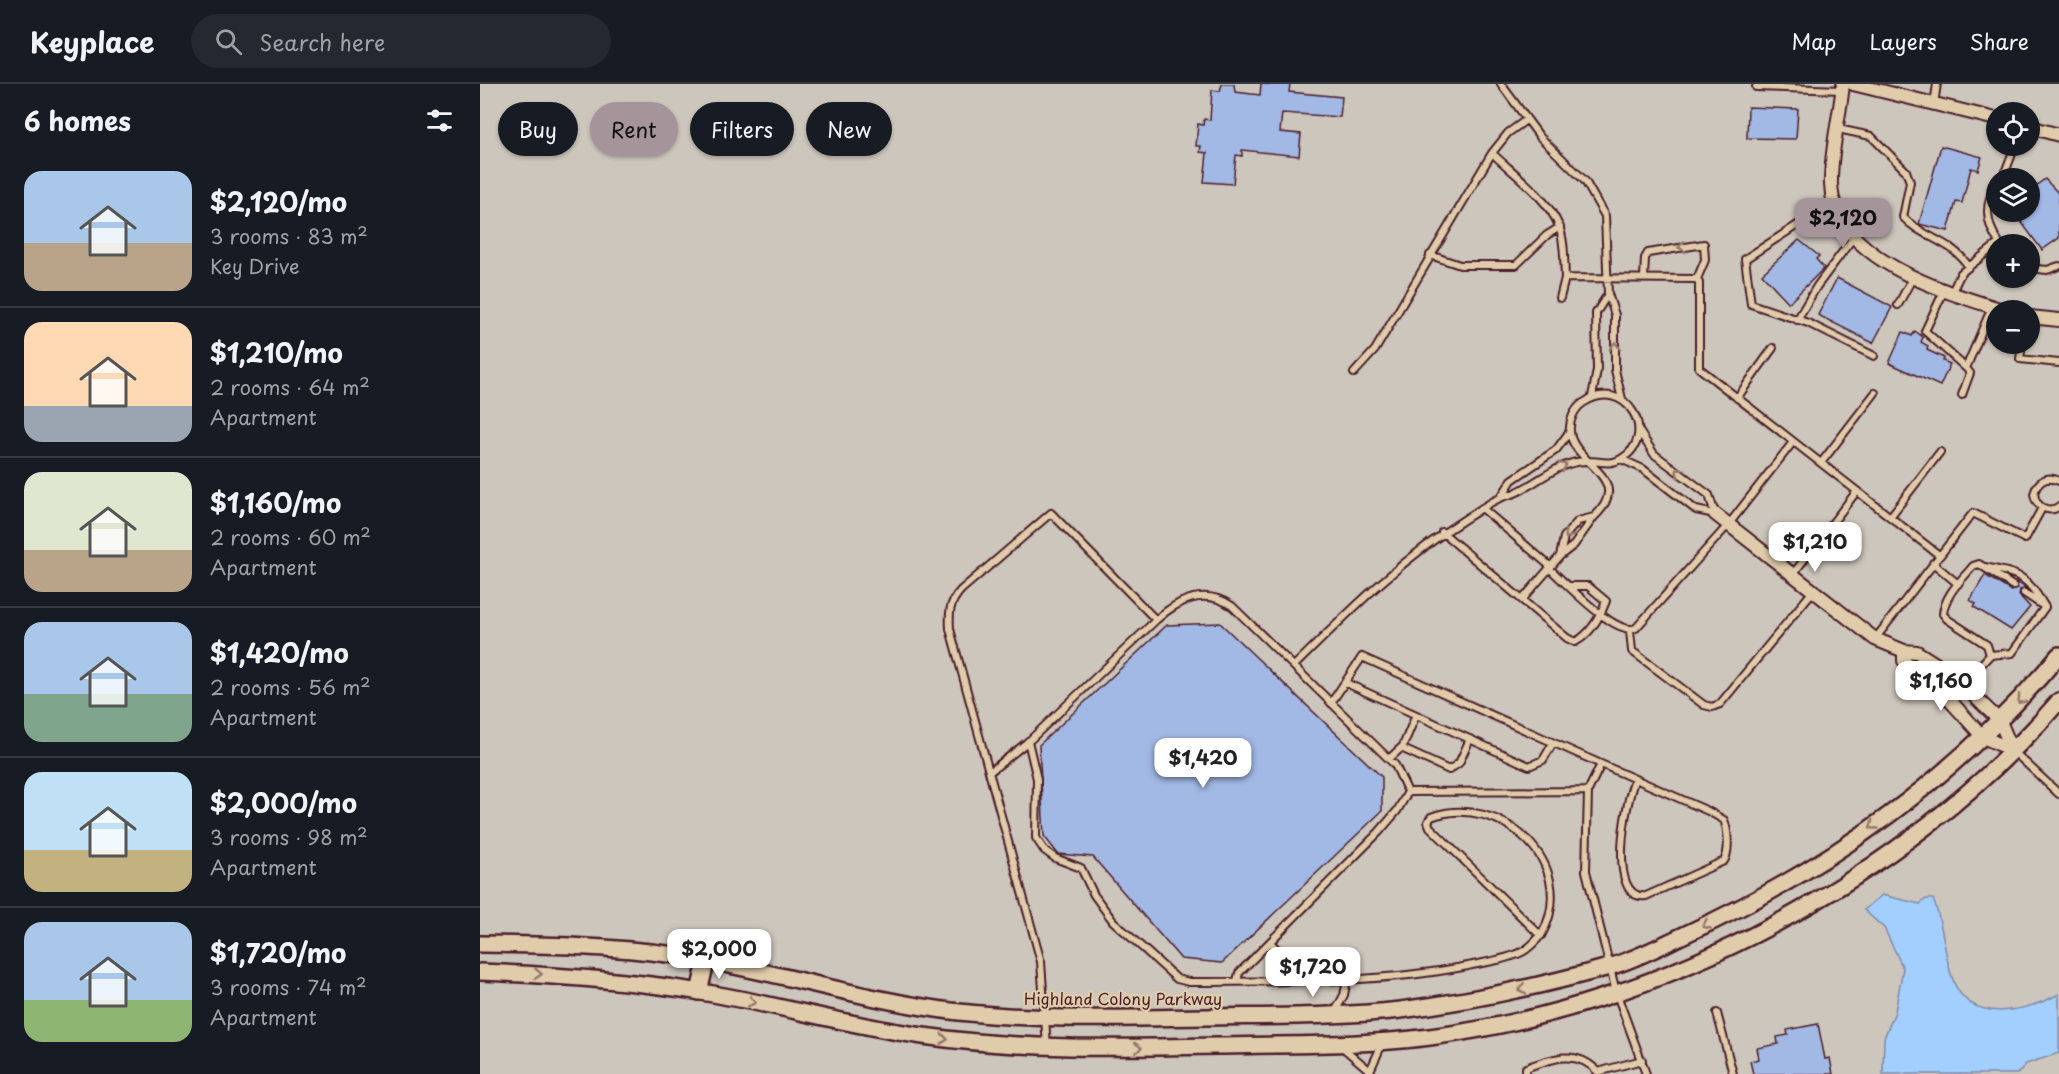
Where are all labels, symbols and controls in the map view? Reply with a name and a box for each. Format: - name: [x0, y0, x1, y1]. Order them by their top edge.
- search box: [191, 14, 611, 68]
- text: Keyplace: [30, 20, 155, 63]
- icon: search: [212, 25, 245, 58]
- text: Search here: [260, 25, 385, 58]
- text: Map: [1792, 25, 1836, 57]
- text: Layers: [1869, 25, 1937, 57]
- text: Share: [1970, 25, 2029, 57]
- text: 6 homes: [24, 101, 131, 140]
- chip: Buy: [498, 102, 578, 156]
- chip: Rent: [590, 102, 678, 156]
- chip: Filters: [690, 102, 794, 156]
- chip: New: [806, 102, 892, 156]
- map controls: [1986, 102, 2040, 354]
- button: locate: [1986, 102, 2040, 156]
- icon: filters: [423, 104, 456, 137]
- button: layers: [1986, 168, 2040, 222]
- text: $2,120/mo: [210, 182, 347, 221]
- icon: home: [72, 195, 144, 267]
- pin: $2,120: [1794, 198, 1892, 249]
- text: $2,120: [1809, 202, 1877, 232]
- text: 3 rooms · 83 m²: [210, 221, 368, 251]
- button: +: [1986, 234, 2040, 288]
- one-way arrow: [1678, 240, 1687, 253]
- text: Key Drive: [210, 251, 300, 281]
- button: −: [1986, 300, 2040, 354]
- text: $1,210/mo: [210, 333, 343, 372]
- one-way arrow: [1609, 342, 1621, 351]
- icon: home: [72, 346, 144, 418]
- text: 2 rooms · 64 m²: [210, 372, 370, 402]
- text: Apartment: [210, 402, 317, 432]
- one-way arrow: [1557, 462, 1568, 474]
- one-way arrow: [1674, 468, 1685, 479]
- text: $1,160/mo: [210, 483, 341, 522]
- icon: home: [72, 496, 144, 568]
- text: 2 rooms · 60 m²: [210, 522, 371, 552]
- pin: $1,210: [1766, 522, 1864, 573]
- text: $1,210: [1783, 526, 1847, 556]
- one-way arrow: [1564, 529, 1575, 539]
- text: Apartment: [210, 552, 317, 582]
- text: $1,420/mo: [210, 633, 349, 672]
- icon: home: [72, 646, 144, 718]
- pin: $1,160: [1892, 661, 1990, 712]
- text: $1,160: [1909, 665, 1973, 695]
- text: 2 rooms · 56 m²: [210, 672, 371, 702]
- one-way arrow: [2017, 693, 2028, 703]
- text: Apartment: [210, 702, 317, 732]
- pin: $1,420: [1154, 738, 1252, 789]
- text: $1,420: [1168, 742, 1238, 772]
- text: $2,000/mo: [210, 783, 357, 822]
- icon: home: [72, 796, 144, 868]
- one-way arrow: [1869, 819, 1880, 830]
- text: 3 rooms · 98 m²: [210, 822, 368, 852]
- text: Apartment: [210, 852, 317, 882]
- one-way arrow: [1701, 918, 1712, 930]
- pin: $2,000: [670, 929, 768, 980]
- text: $1,720/mo: [210, 933, 346, 972]
- text: $2,000: [681, 933, 757, 963]
- icon: home: [72, 946, 144, 1018]
- pin: $1,720: [1264, 947, 1362, 998]
- text: $1,720: [1279, 951, 1347, 981]
- one-way arrow: [534, 968, 543, 981]
- text: 3 rooms · 74 m²: [210, 972, 367, 1002]
- one-way arrow: [1517, 981, 1527, 994]
- street label: Highland Colony Parkway: [1024, 986, 1222, 1010]
- one-way arrow: [747, 995, 757, 1008]
- text: Apartment: [210, 1002, 317, 1032]
- one-way arrow: [939, 1032, 948, 1044]
- one-way arrow: [1134, 1042, 1143, 1054]

